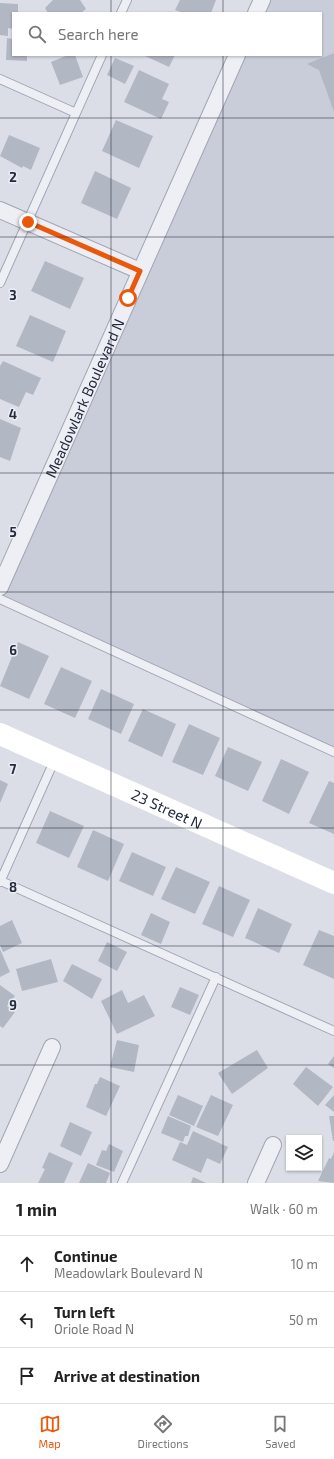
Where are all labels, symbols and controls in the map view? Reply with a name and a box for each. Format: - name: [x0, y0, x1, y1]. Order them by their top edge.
- search box: [12, 12, 322, 56]
- icon: search: [26, 23, 48, 45]
- text: Search here: [58, 25, 139, 43]
- text: 2: [9, 169, 17, 185]
- route end: [19, 213, 37, 231]
- text: 3: [9, 287, 17, 303]
- route start: [119, 289, 137, 307]
- street label: Meadowlark Boulevard N: [41, 316, 127, 480]
- text: 4: [9, 406, 17, 422]
- text: 5: [9, 524, 17, 540]
- text: 6: [9, 642, 17, 658]
- text: 7: [10, 761, 17, 777]
- street label: 23 Street N: [129, 785, 205, 832]
- text: 8: [9, 879, 17, 895]
- text: 9: [9, 997, 17, 1013]
- map controls: [286, 1135, 322, 1171]
- button: layers: [286, 1135, 322, 1171]
- text: 1 min: [16, 1199, 57, 1219]
- text: Walk · 60 m: [250, 1201, 318, 1217]
- text: Continue: [54, 1247, 117, 1265]
- icon: ahead: [16, 1253, 38, 1275]
- text: 10 m: [291, 1256, 318, 1272]
- text: Meadowlark Boulevard N: [54, 1265, 203, 1281]
- text: Turn left: [54, 1303, 115, 1321]
- icon: left: [16, 1309, 38, 1331]
- text: 50 m: [289, 1312, 318, 1328]
- text: Oriole Road N: [54, 1321, 134, 1337]
- icon: arrive: [16, 1365, 38, 1387]
- text: Arrive at destination: [54, 1367, 200, 1385]
- tab: Map: [39, 1413, 61, 1450]
- tab: Directions: [138, 1413, 188, 1450]
- tab: Saved: [265, 1413, 296, 1450]

